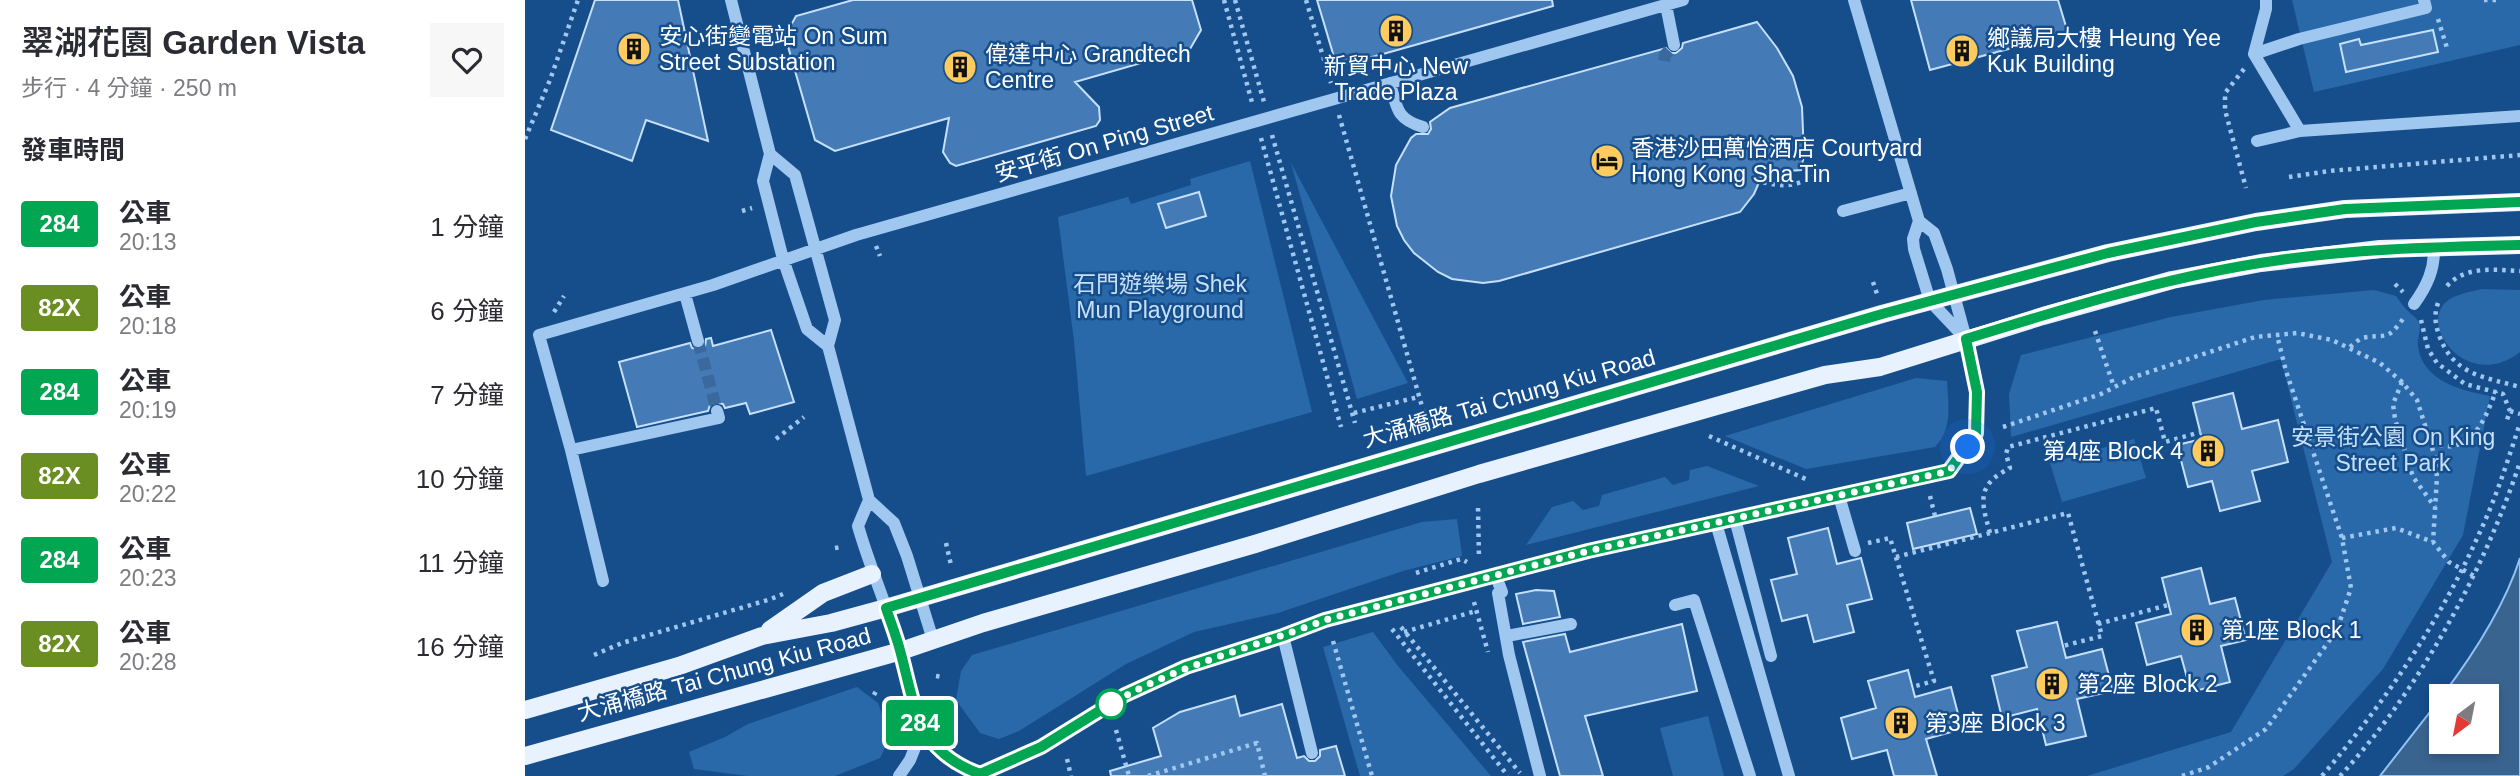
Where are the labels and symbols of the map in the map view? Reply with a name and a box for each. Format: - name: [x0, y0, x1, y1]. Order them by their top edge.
- building icon: 新貿中心 New Trade Plaza: [1377, 12, 1415, 50]
- place label: 安心街變電站 On Sum Street Substation: [659, 23, 888, 75]
- place label: 鄉議局大樓 Heung Yee Kuk Building: [1987, 25, 2221, 77]
- building icon: 安心街變電站 On Sum Street Substation: [615, 30, 653, 68]
- building icon: 鄉議局大樓 Heung Yee Kuk Building: [1943, 32, 1981, 70]
- place label: 偉達中心 Grandtech Centre: [985, 41, 1191, 93]
- building icon: 偉達中心 Grandtech Centre: [941, 48, 979, 86]
- place label: 新貿中心 New Trade Plaza: [1324, 53, 1469, 105]
- street label: 安平街 On Ping Street: [992, 99, 1217, 187]
- place label: 香港沙田萬怡酒店 Courtyard Hong Kong Sha Tin: [1631, 135, 1922, 187]
- hotel icon: 香港沙田萬怡酒店 Courtyard Hong Kong Sha Tin: [1588, 142, 1626, 180]
- park label: 石門遊樂場 Shek Mun Playground: [1073, 271, 1247, 323]
- street label: 大涌橋路 Tai Chung Kiu Road: [1360, 344, 1658, 452]
- park label: 安景街公園 On King Street Park: [2291, 424, 2495, 476]
- your location: [1950, 429, 1985, 464]
- building icon: 第4座 Block 4: [2189, 432, 2227, 470]
- place label: 第4座 Block 4: [2042, 438, 2183, 464]
- building icon: 第1座 Block 1: [2178, 611, 2216, 649]
- place label: 第1座 Block 1: [2221, 617, 2362, 643]
- street label: 大涌橋路 Tai Chung Kiu Road: [574, 622, 874, 726]
- building icon: 第2座 Block 2: [2033, 665, 2071, 703]
- place label: 第2座 Block 2: [2077, 671, 2218, 697]
- north arrow: [2429, 684, 2499, 754]
- unlabelled marker: [1096, 689, 1126, 719]
- line badge: 284: [880, 700, 960, 746]
- building icon: 第3座 Block 3: [1882, 704, 1920, 742]
- place label: 第3座 Block 3: [1925, 710, 2066, 736]

